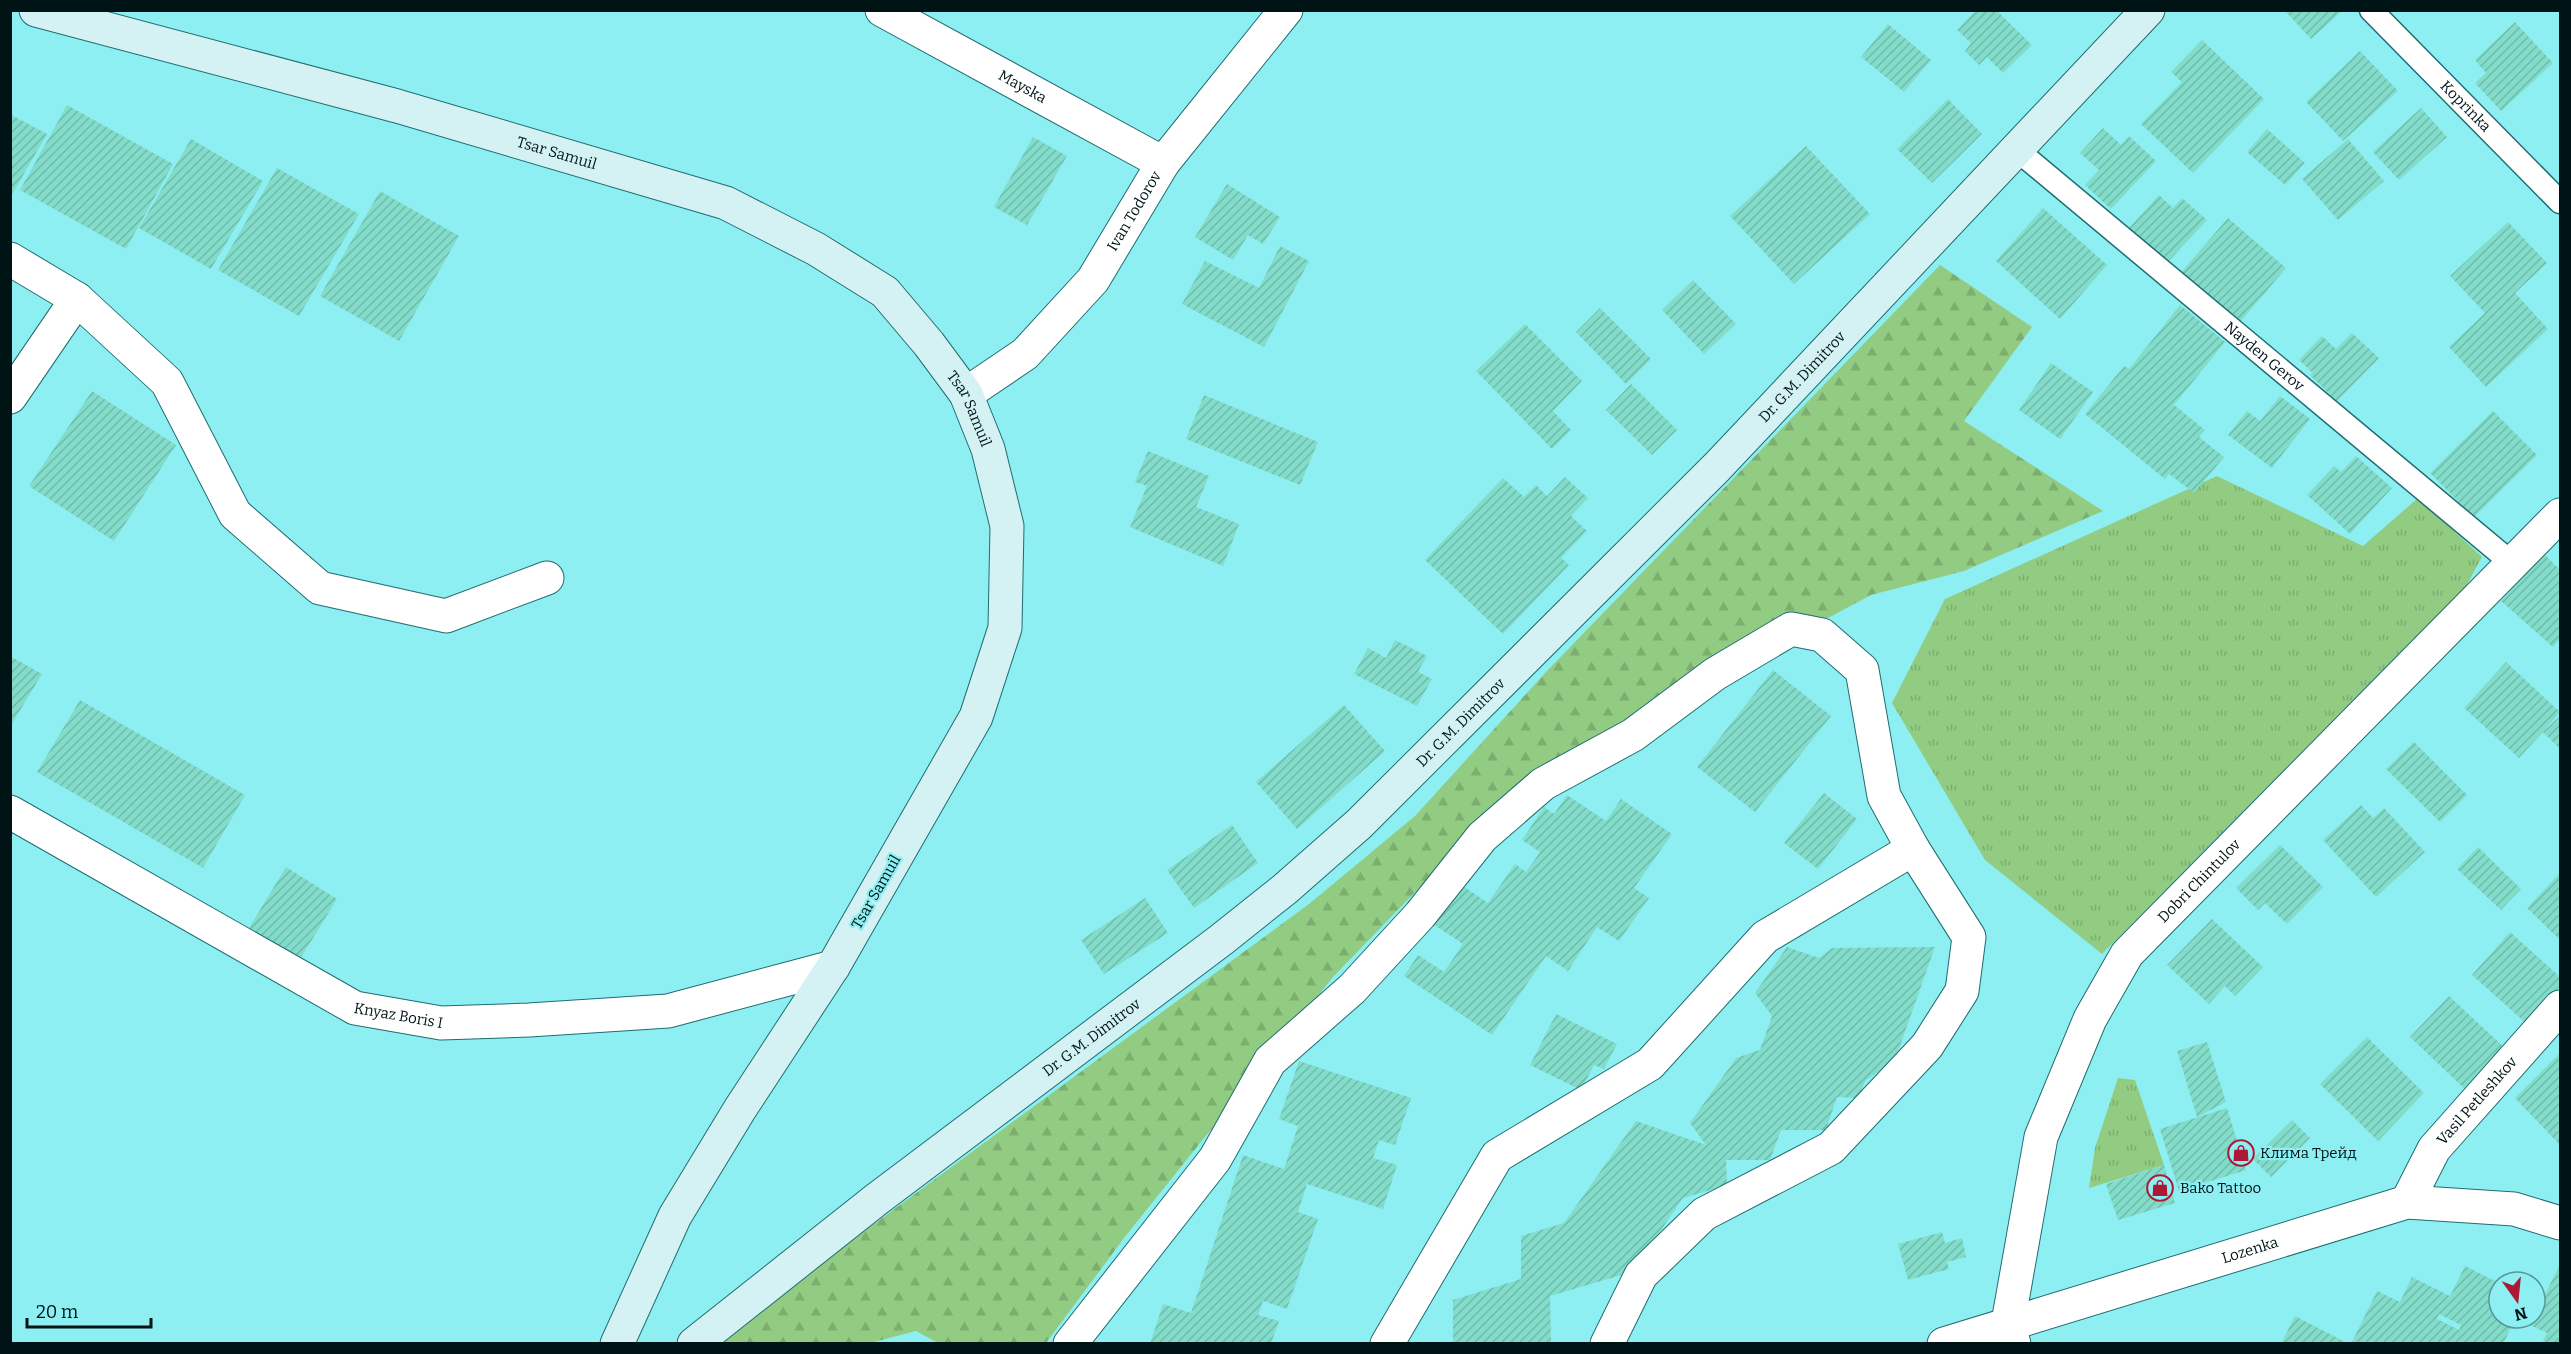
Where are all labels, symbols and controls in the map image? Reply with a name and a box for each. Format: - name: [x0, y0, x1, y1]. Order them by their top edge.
- street label: Mayska: [995, 66, 1050, 107]
- street label: Koprinka: [2437, 77, 2495, 135]
- street label: Tsar Samuil: [515, 133, 599, 173]
- street label: Ivan Todorov: [1103, 168, 1165, 254]
- street label: Nayden Gerov: [2221, 318, 2308, 395]
- street label: Dr. G.M. Dimitrov: [1755, 328, 1849, 426]
- street label: Tsar Samuil: [943, 367, 995, 449]
- street label: Dr. G.M. Dimitrov: [1413, 675, 1509, 771]
- street label: Dobri Chintulov: [2154, 835, 2244, 926]
- street label: Tsar Samuil: [848, 852, 904, 932]
- street label: Dr. G.M. Dimitrov: [1039, 995, 1144, 1080]
- street label: Knyaz Boris I: [353, 999, 444, 1032]
- street label: Vasil Petleshkov: [2433, 1053, 2521, 1149]
- shop icon: Клима Трейд: [2226, 1138, 2256, 1168]
- place label: Клима Трейд: [2260, 1144, 2357, 1162]
- shop icon: Bako Tattoo: [2145, 1173, 2175, 1203]
- place label: Bako Tattoo: [2180, 1179, 2261, 1197]
- street label: Lozenka: [2220, 1233, 2280, 1267]
- north arrow: [2487, 1270, 2547, 1330]
- scale bar: [27, 1291, 152, 1329]
- text: 20 m: [36, 1301, 78, 1323]
- text: N: [2512, 1303, 2529, 1325]

